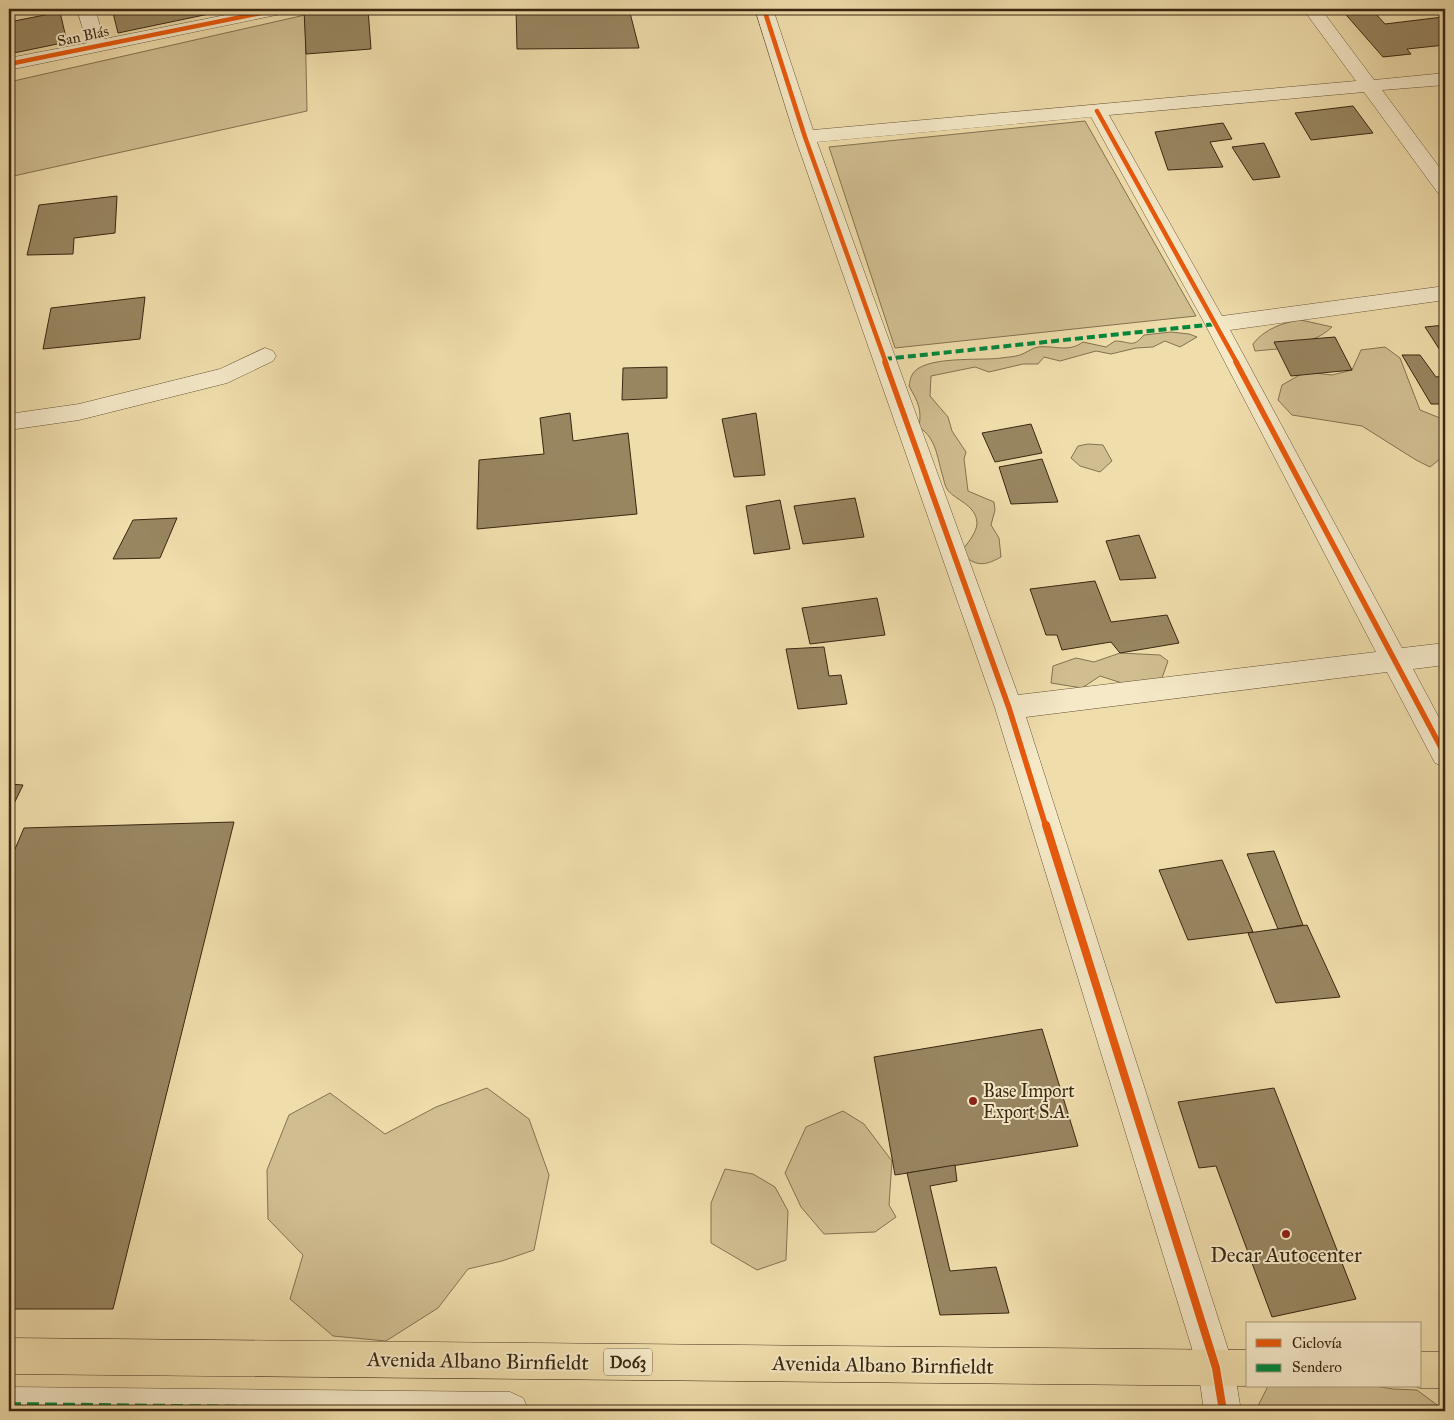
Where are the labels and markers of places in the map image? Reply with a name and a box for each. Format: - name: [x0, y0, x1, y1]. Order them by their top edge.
- place label: Base Import Export S.A.: [983, 1080, 1075, 1123]
- marker: Base Import Export S.A.: [967, 1095, 979, 1107]
- marker: Decar Autocenter: [1280, 1228, 1292, 1240]
- place label: Decar Autocenter: [1210, 1242, 1362, 1268]

